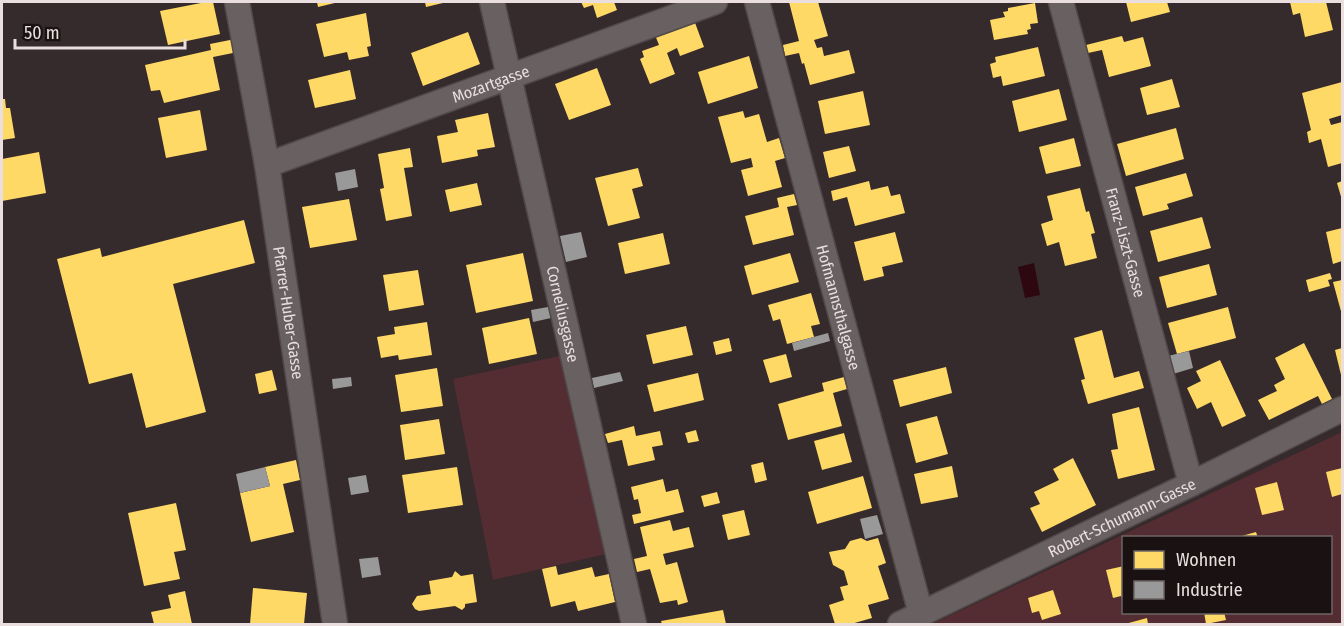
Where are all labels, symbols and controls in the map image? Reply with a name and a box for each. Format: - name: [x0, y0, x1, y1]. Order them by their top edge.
- scale bar: [15, 12, 184, 50]
- text: 50 m: [24, 22, 60, 44]
- street label: Mozartgasse: [450, 61, 532, 107]
- street label: Franz-Liszt-Gasse: [1102, 186, 1149, 300]
- street label: Hofmannsthalgasse: [812, 243, 864, 372]
- street label: Pfarrer-Huber-Gasse: [269, 245, 308, 381]
- street label: Corneliusgasse: [543, 264, 583, 364]
- street label: Robert-Schumann-Gasse: [1045, 474, 1199, 561]
- legend: [1122, 536, 1332, 614]
- text: Wohnen: [1176, 549, 1236, 571]
- text: Industrie: [1176, 579, 1243, 601]

